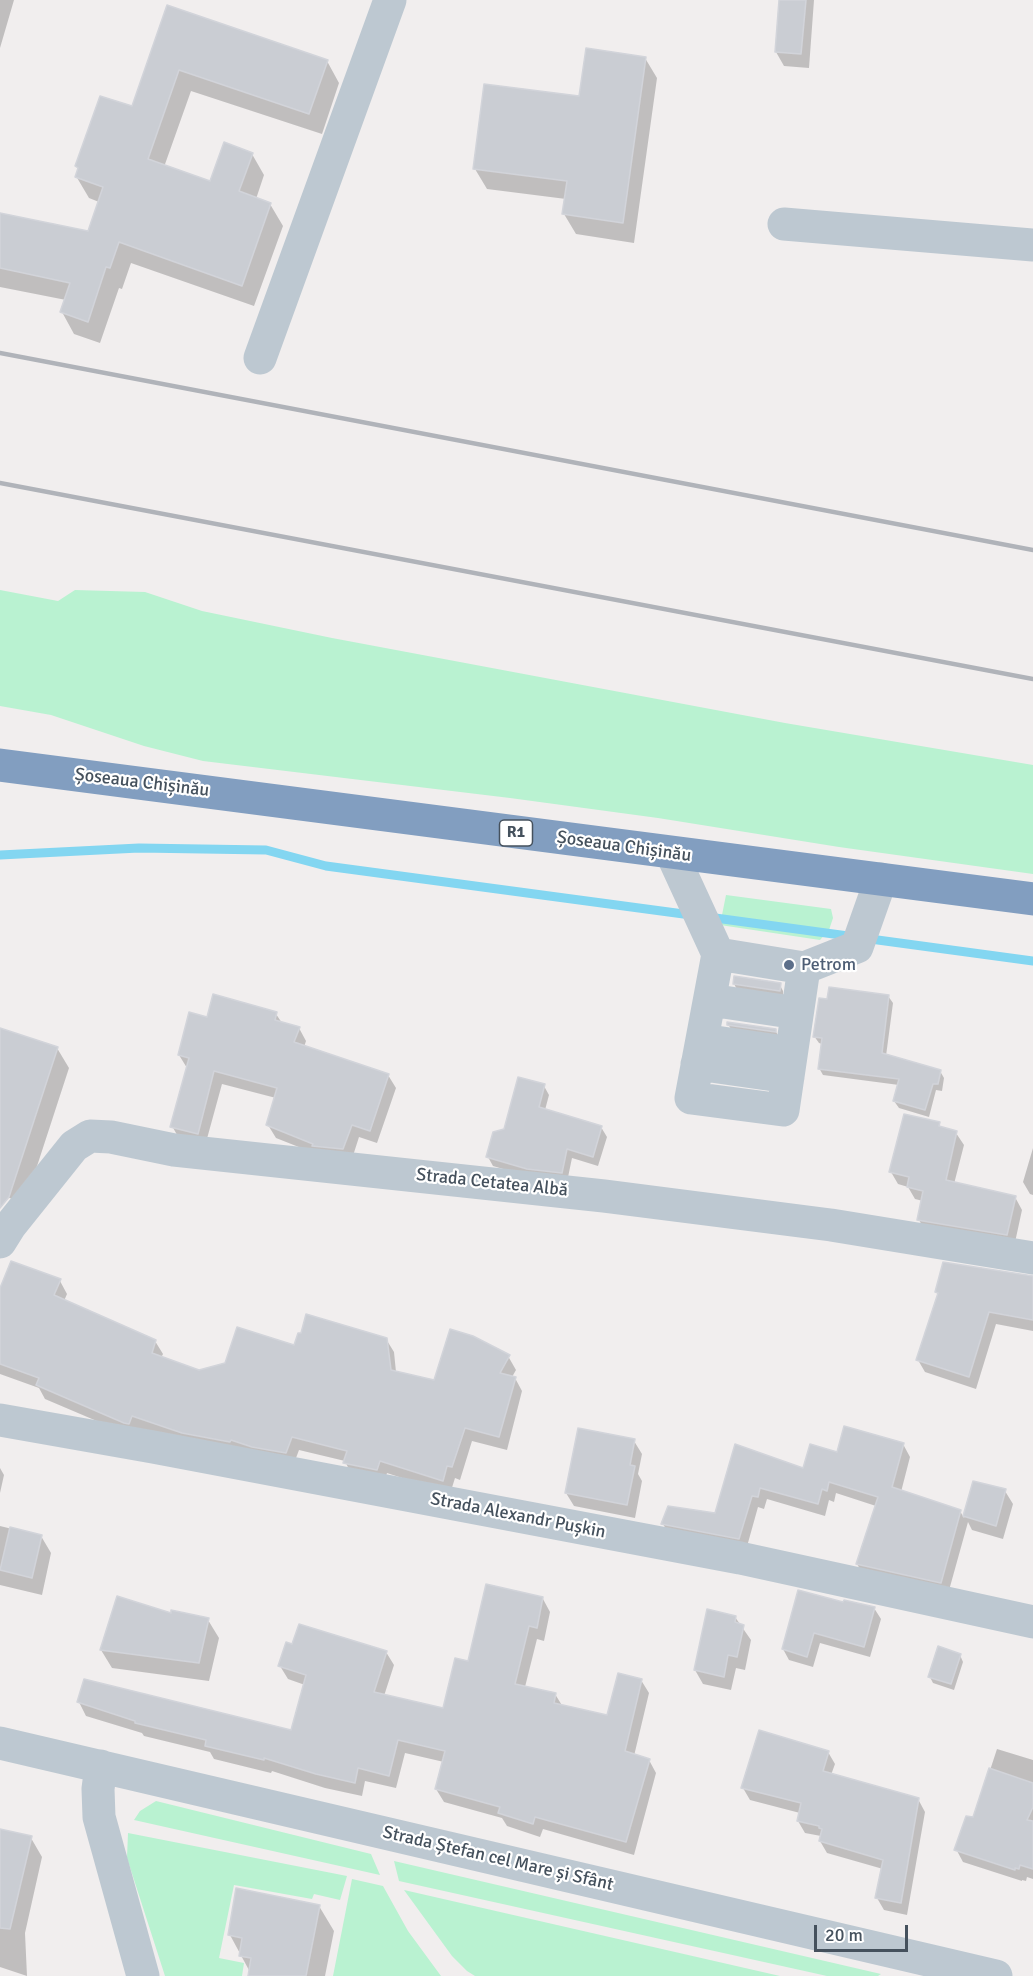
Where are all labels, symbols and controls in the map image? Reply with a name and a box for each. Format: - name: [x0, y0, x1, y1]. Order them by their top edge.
- street label: Șoseaua Chișinău: [73, 764, 211, 802]
- road number: R1: [500, 820, 532, 846]
- street label: Șoseaua Chișinău: [555, 827, 693, 867]
- place label: Petrom: [801, 954, 856, 976]
- marker: Petrom: [782, 958, 796, 972]
- street label: Strada Cetatea Albă: [415, 1164, 569, 1202]
- street label: Strada Alexandr Pușkin: [429, 1488, 607, 1544]
- street label: Strada Ștefan cel Mare și Sfânt: [381, 1822, 615, 1896]
- scale bar: [817, 1913, 912, 1951]
- text: 20 m: [825, 1924, 863, 1946]

